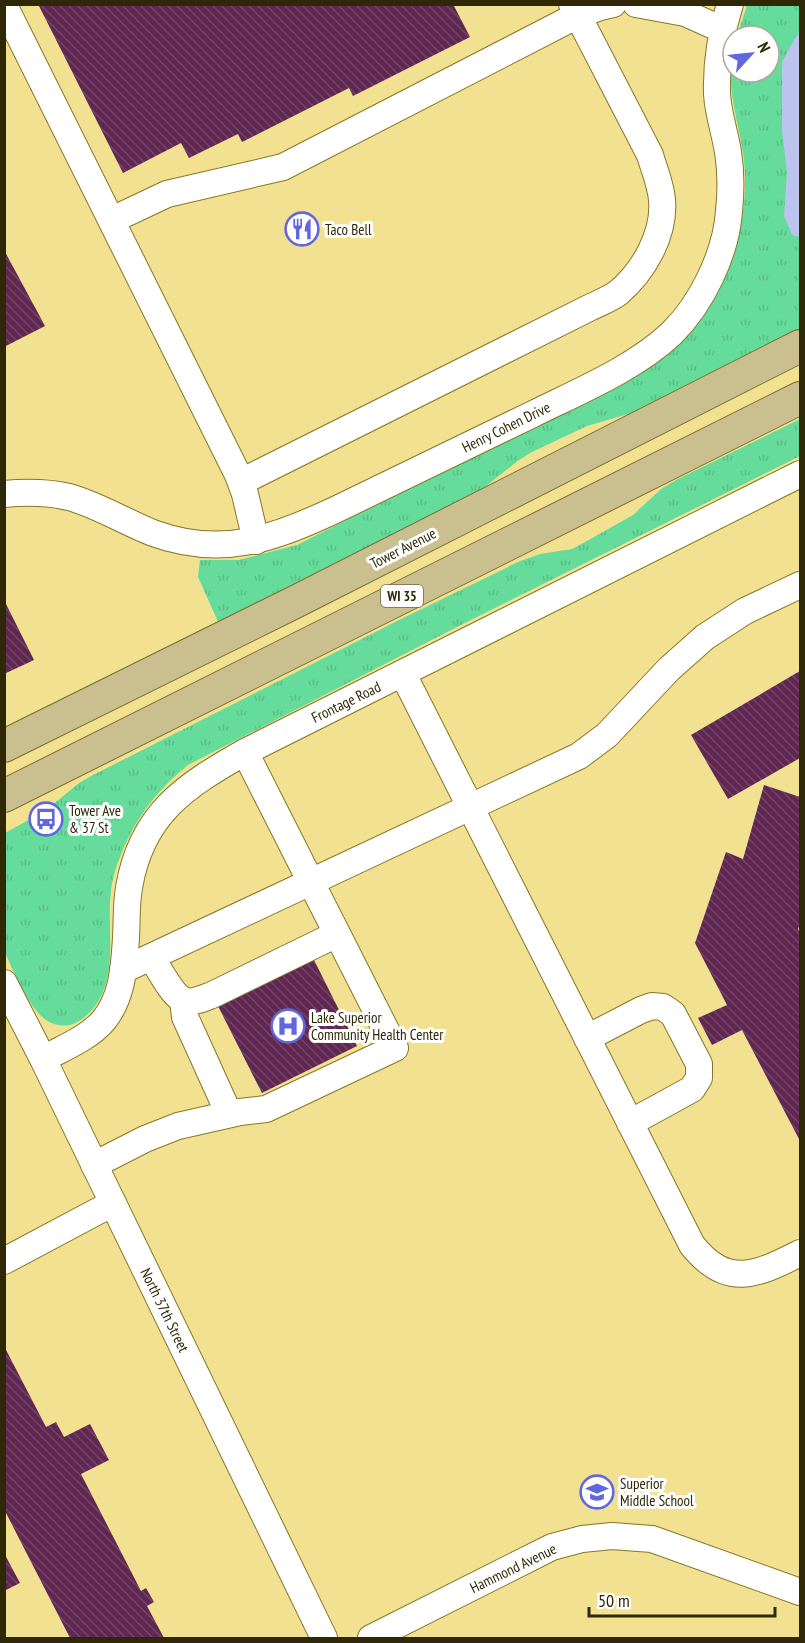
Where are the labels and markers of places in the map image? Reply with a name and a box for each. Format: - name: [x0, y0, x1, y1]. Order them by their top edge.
- restaurant icon: Taco Bell: [284, 211, 320, 247]
- place label: Taco Bell: [325, 220, 372, 239]
- bus stop icon: Tower Ave & 37 St: [28, 801, 64, 837]
- place label: Tower Ave & 37 St: [69, 801, 121, 837]
- hospital icon: Lake Superior Community Health Center: [270, 1008, 306, 1044]
- place label: Lake Superior Community Health Center: [311, 1008, 444, 1044]
- school or university icon: Superior Middle School: [579, 1474, 615, 1510]
- place label: Superior Middle School: [620, 1474, 694, 1510]

